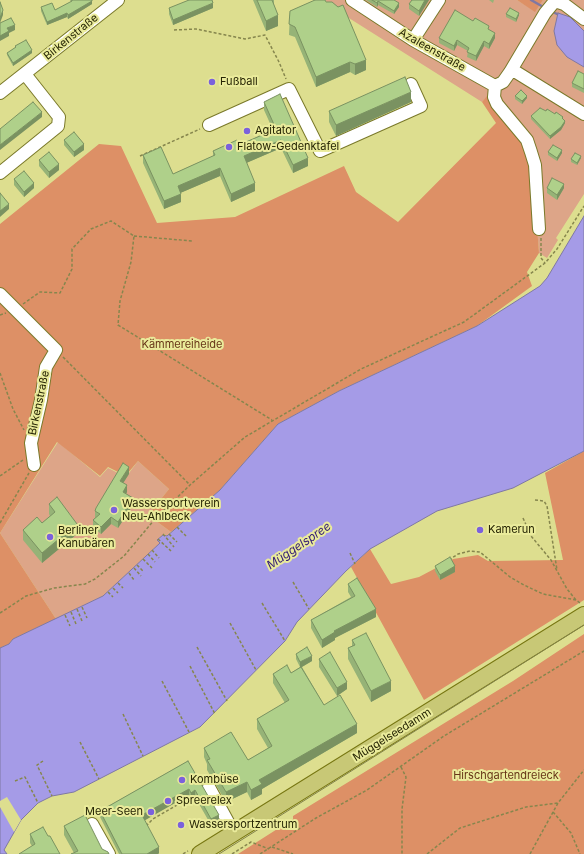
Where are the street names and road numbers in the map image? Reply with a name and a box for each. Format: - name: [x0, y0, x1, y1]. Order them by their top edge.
- street label: Birkenstraße: [41, 11, 101, 63]
- street label: Azaleenstraße: [396, 26, 468, 74]
- street label: Birkenstraße: [26, 369, 52, 437]
- street label: Müggelseedamm: [350, 706, 434, 764]

